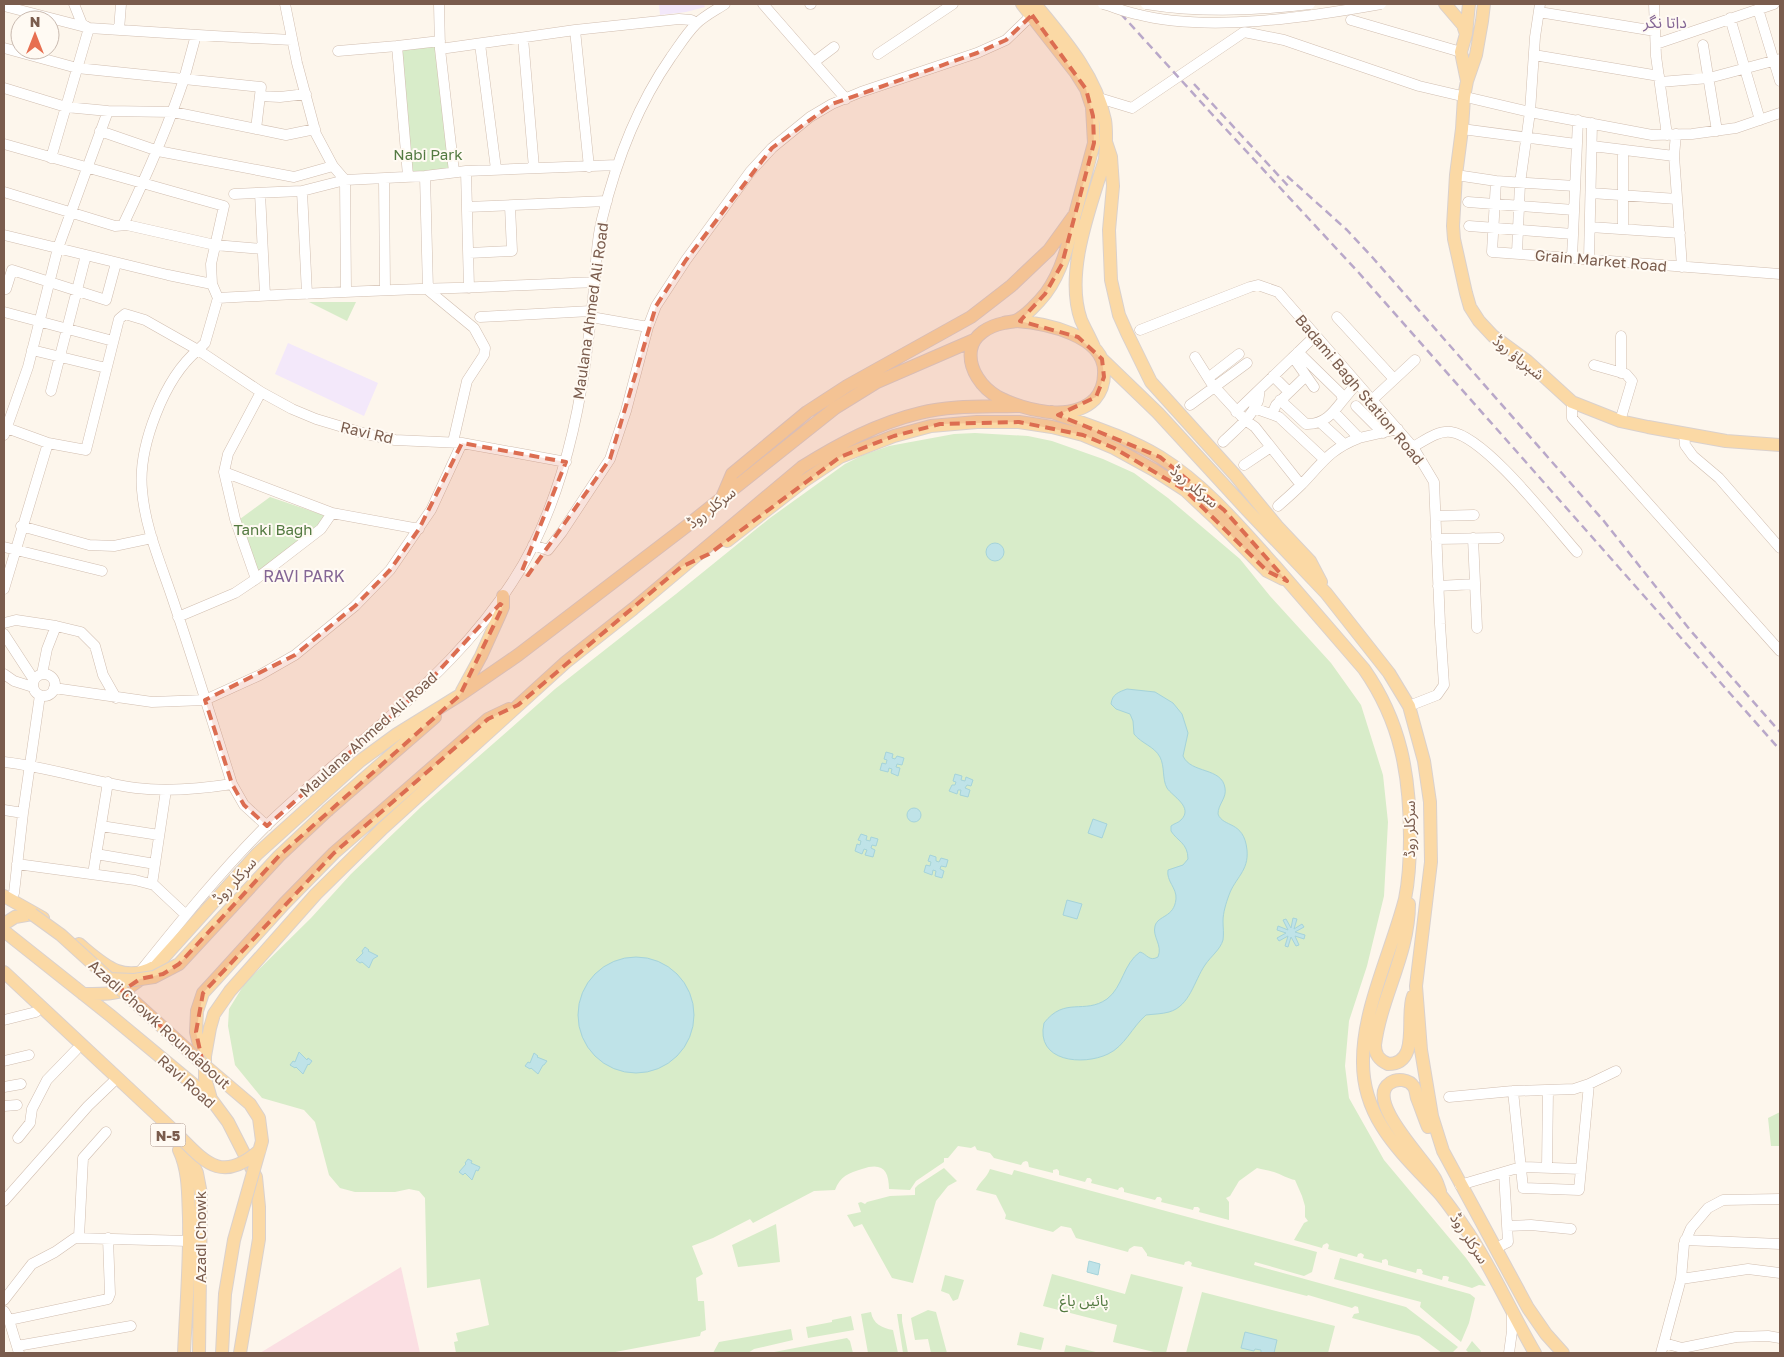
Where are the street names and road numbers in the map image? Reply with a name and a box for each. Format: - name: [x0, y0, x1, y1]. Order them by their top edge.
- street label: Maulana Ahmed Ali Road: [569, 221, 611, 401]
- street label: Grain Market Road: [1534, 245, 1668, 275]
- street label: Badami Bagh Station Road: [1292, 310, 1428, 468]
- street label: شېرپاؤ روڈ: [1488, 331, 1549, 385]
- street label: Ravi Rd: [339, 417, 395, 447]
- street label: سرکلر روڈ: [1167, 461, 1223, 512]
- street label: سرکلر روڈ: [683, 482, 740, 532]
- street label: Maulana Ahmed Ali Road: [296, 668, 440, 800]
- street label: سرکلر روڈ: [1400, 800, 1419, 857]
- street label: سرکلر روڈ: [208, 853, 261, 908]
- street label: Azadi Chowk Roundabout: [85, 956, 235, 1092]
- street label: Ravi Road: [155, 1051, 219, 1111]
- road number: N-5: [150, 1124, 186, 1146]
- street label: Azadi Chowk: [191, 1190, 209, 1283]
- street label: سرکلر روڈ: [1446, 1209, 1493, 1267]

